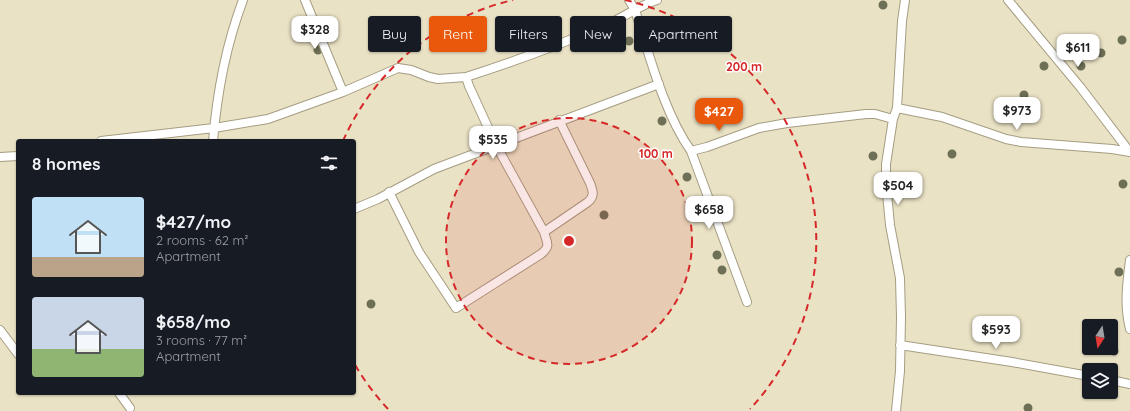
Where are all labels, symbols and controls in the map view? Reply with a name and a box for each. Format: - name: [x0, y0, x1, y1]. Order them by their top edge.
- pin: $328: [291, 16, 339, 50]
- chip: Buy: [368, 16, 421, 52]
- chip: Rent: [429, 16, 487, 52]
- chip: Filters: [495, 16, 562, 52]
- chip: New: [570, 16, 626, 52]
- chip: Apartment: [634, 16, 732, 52]
- text: $328: [300, 21, 330, 37]
- pin: $611: [1054, 34, 1102, 68]
- text: $611: [1066, 39, 1090, 55]
- text: 200 m: [726, 59, 762, 74]
- pin: $973: [993, 97, 1041, 131]
- pin: $427: [695, 98, 743, 132]
- text: $973: [1003, 102, 1031, 118]
- text: $427: [704, 103, 734, 119]
- pin: $535: [469, 126, 517, 160]
- text: $535: [478, 131, 508, 147]
- text: 100 m: [639, 146, 673, 161]
- icon: filters: [318, 152, 340, 174]
- text: 8 homes: [32, 153, 101, 174]
- pin: $504: [874, 172, 922, 206]
- text: $504: [883, 177, 913, 193]
- pin: $658: [685, 196, 733, 230]
- text: $658: [694, 201, 724, 217]
- text: $427/mo: [156, 211, 231, 232]
- icon: home: [64, 213, 112, 261]
- text: 2 rooms · 62 m²: [156, 232, 248, 248]
- centre of rings: [562, 234, 576, 248]
- text: Apartment: [156, 248, 221, 264]
- text: $658/mo: [156, 311, 231, 332]
- icon: home: [64, 313, 112, 361]
- pin: $593: [972, 316, 1020, 350]
- north arrow: [1082, 319, 1118, 355]
- map controls: [1082, 319, 1118, 399]
- text: $593: [981, 321, 1011, 337]
- text: 3 rooms · 77 m²: [156, 332, 247, 348]
- text: Apartment: [156, 348, 221, 364]
- button: layers: [1082, 363, 1118, 399]

